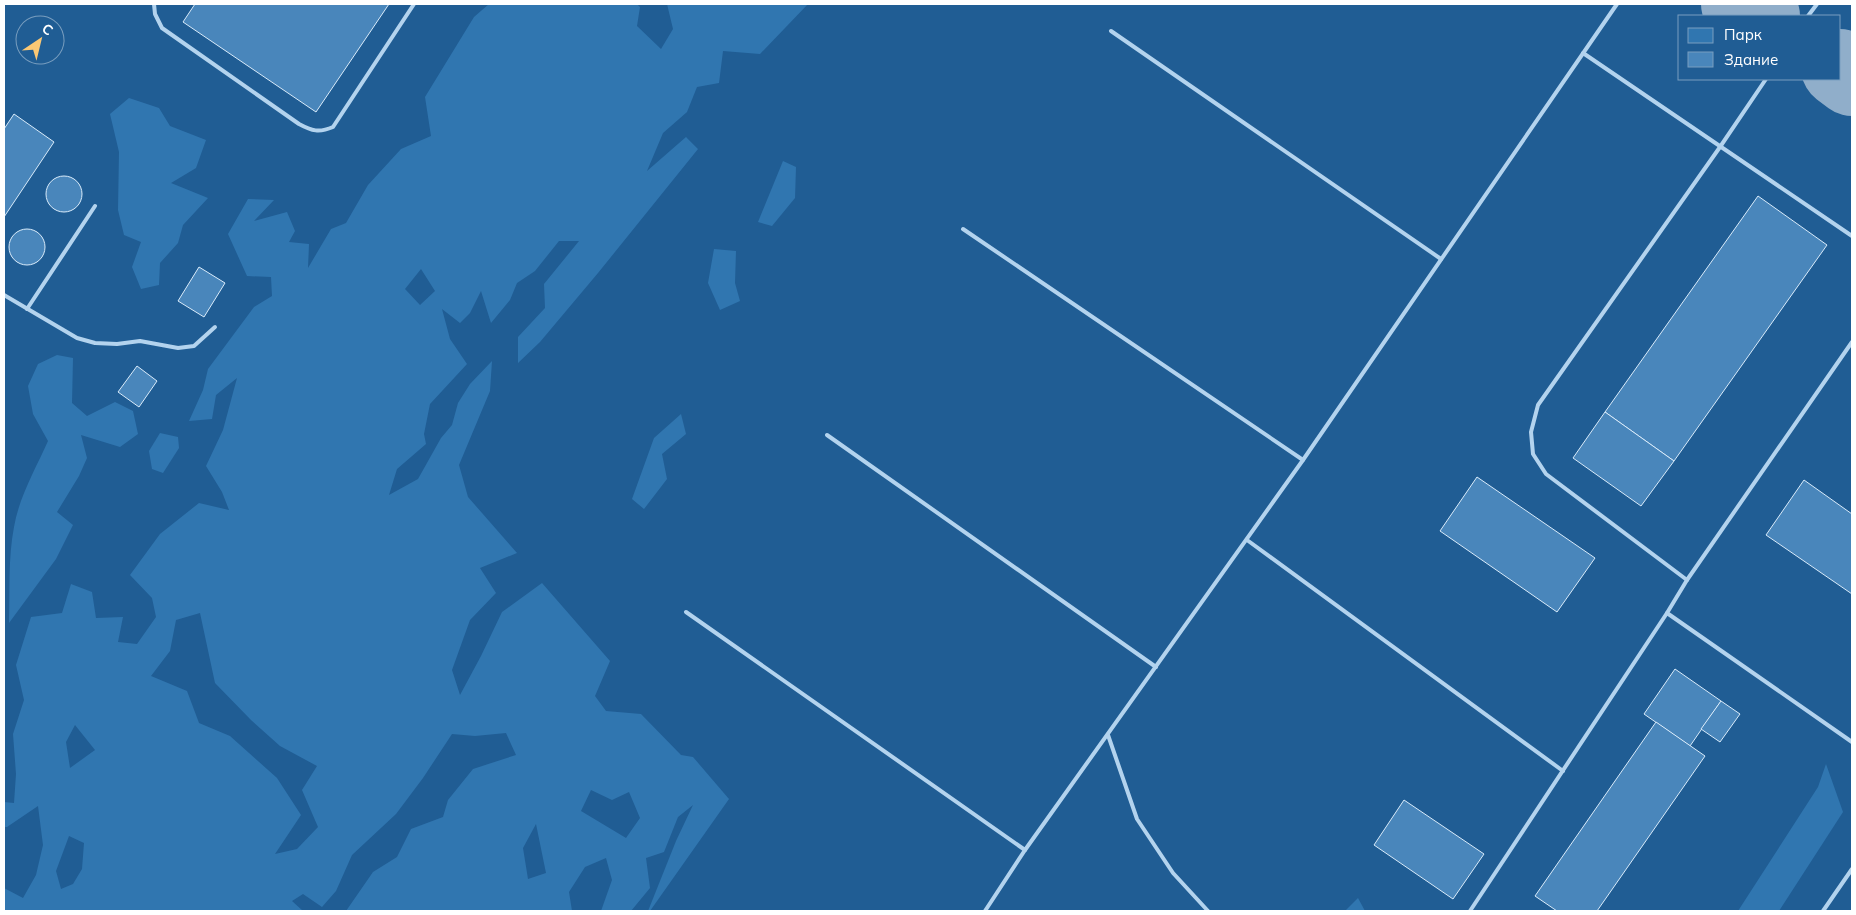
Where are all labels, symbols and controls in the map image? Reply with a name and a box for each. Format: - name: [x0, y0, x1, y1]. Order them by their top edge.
- north arrow: [15, 15, 65, 65]
- legend: [1678, 15, 1841, 80]
- text: С: [38, 19, 57, 39]
- text: Парк: [1724, 25, 1763, 44]
- text: Здание: [1724, 50, 1778, 69]

